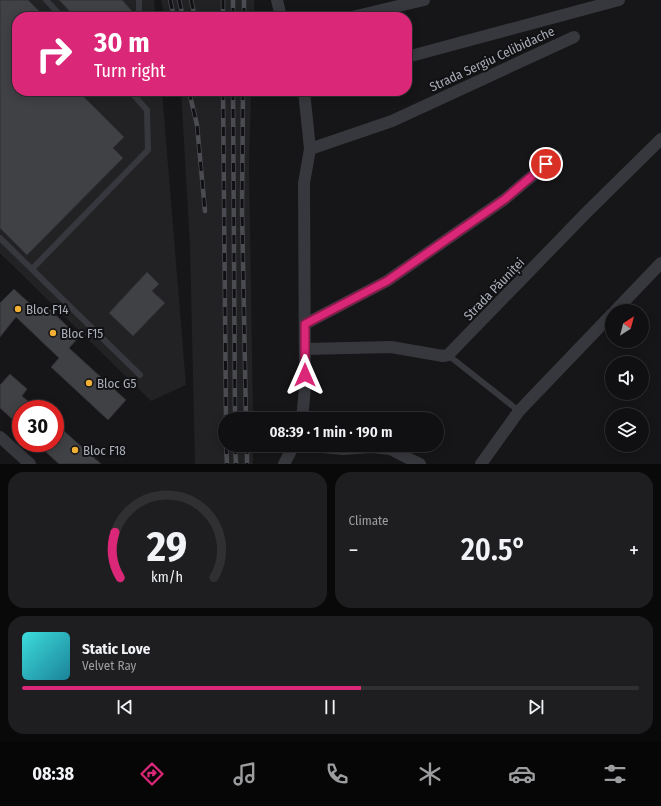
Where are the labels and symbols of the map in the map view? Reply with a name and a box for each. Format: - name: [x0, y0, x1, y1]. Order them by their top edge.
- street label: Strada Sergiu Celibidache: [427, 23, 557, 95]
- pin: [529, 147, 563, 181]
- street label: Strada Păuniței: [461, 255, 528, 324]
- place label: Bloc F14: [26, 302, 69, 317]
- marker: Bloc F14: [13, 304, 23, 314]
- north arrow: [605, 304, 649, 348]
- place label: Bloc F15: [61, 326, 103, 341]
- marker: Bloc F15: [48, 328, 58, 338]
- position arrow: [284, 354, 326, 396]
- place label: Bloc G5: [97, 376, 136, 391]
- marker: Bloc G5: [84, 378, 94, 388]
- speed limit sign: 30: [12, 400, 64, 452]
- place label: Bloc F18: [83, 443, 126, 458]
- marker: Bloc F18: [70, 445, 80, 455]

